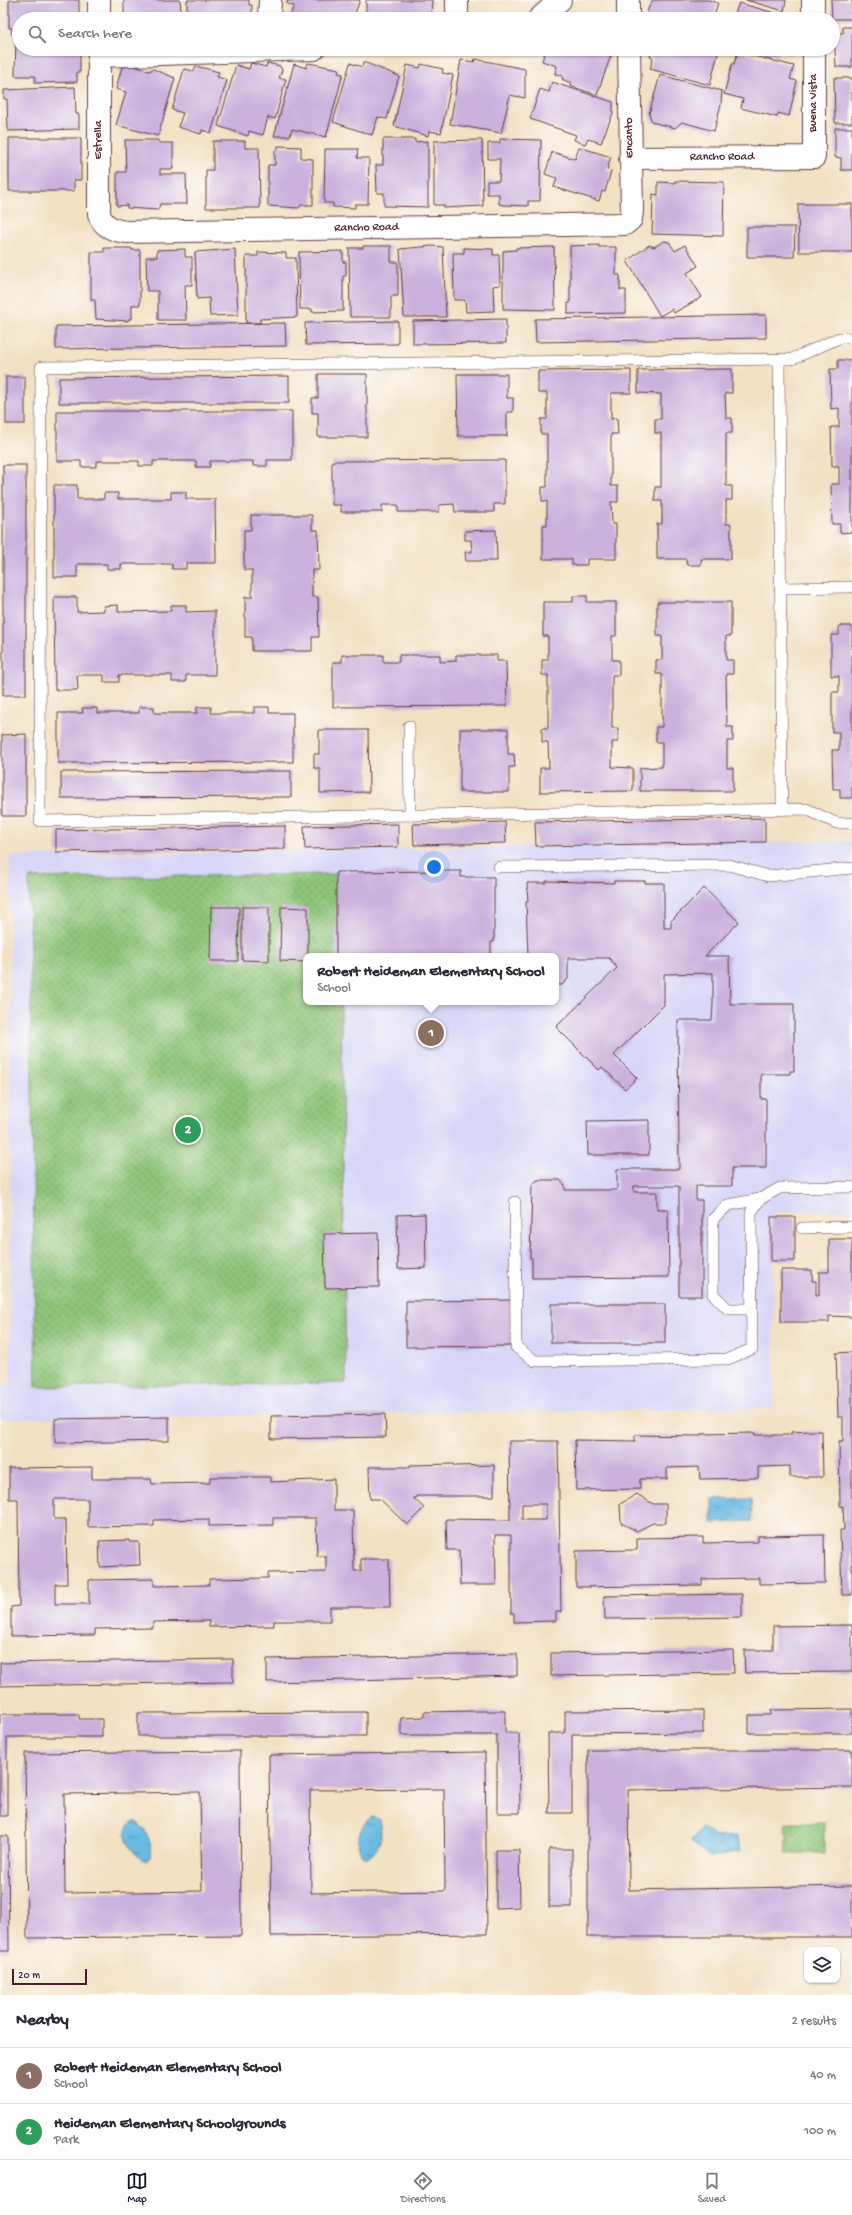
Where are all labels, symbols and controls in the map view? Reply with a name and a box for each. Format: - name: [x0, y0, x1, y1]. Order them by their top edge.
- search box: [12, 12, 840, 56]
- icon: search: [26, 23, 48, 45]
- text: Search here: [58, 25, 132, 43]
- street label: Buena Vista: [807, 73, 821, 133]
- street label: Encanto: [623, 118, 637, 158]
- street label: Estrella: [92, 120, 106, 160]
- street label: Rancho Road: [690, 150, 755, 165]
- street label: Rancho Road: [334, 221, 400, 236]
- your location: [424, 857, 444, 877]
- popup: [303, 953, 559, 1005]
- text: Robert Heideman Elementary School: [317, 963, 545, 981]
- text: School: [317, 981, 351, 996]
- pin: 1: [418, 1018, 444, 1048]
- pin: 2: [175, 1115, 201, 1145]
- map controls: [804, 1947, 840, 1983]
- button: layers: [804, 1947, 840, 1983]
- scale bar: [12, 1967, 87, 1986]
- text: 20 m: [18, 1970, 40, 1982]
- text: Nearby: [16, 2011, 69, 2031]
- text: 2 results: [791, 2014, 836, 2029]
- text: Robert Heideman Elementary School: [54, 2059, 282, 2077]
- text: 1: [26, 2068, 32, 2083]
- text: 40 m: [810, 2068, 836, 2083]
- text: School: [54, 2077, 88, 2092]
- text: Heideman Elementary Schoolgrounds: [54, 2115, 285, 2133]
- text: 2: [26, 2124, 32, 2139]
- text: 100 m: [804, 2124, 836, 2139]
- text: Park: [54, 2133, 79, 2148]
- tab: Map: [126, 2170, 148, 2206]
- tab: Directions: [401, 2170, 445, 2206]
- tab: Saved: [698, 2170, 726, 2206]

